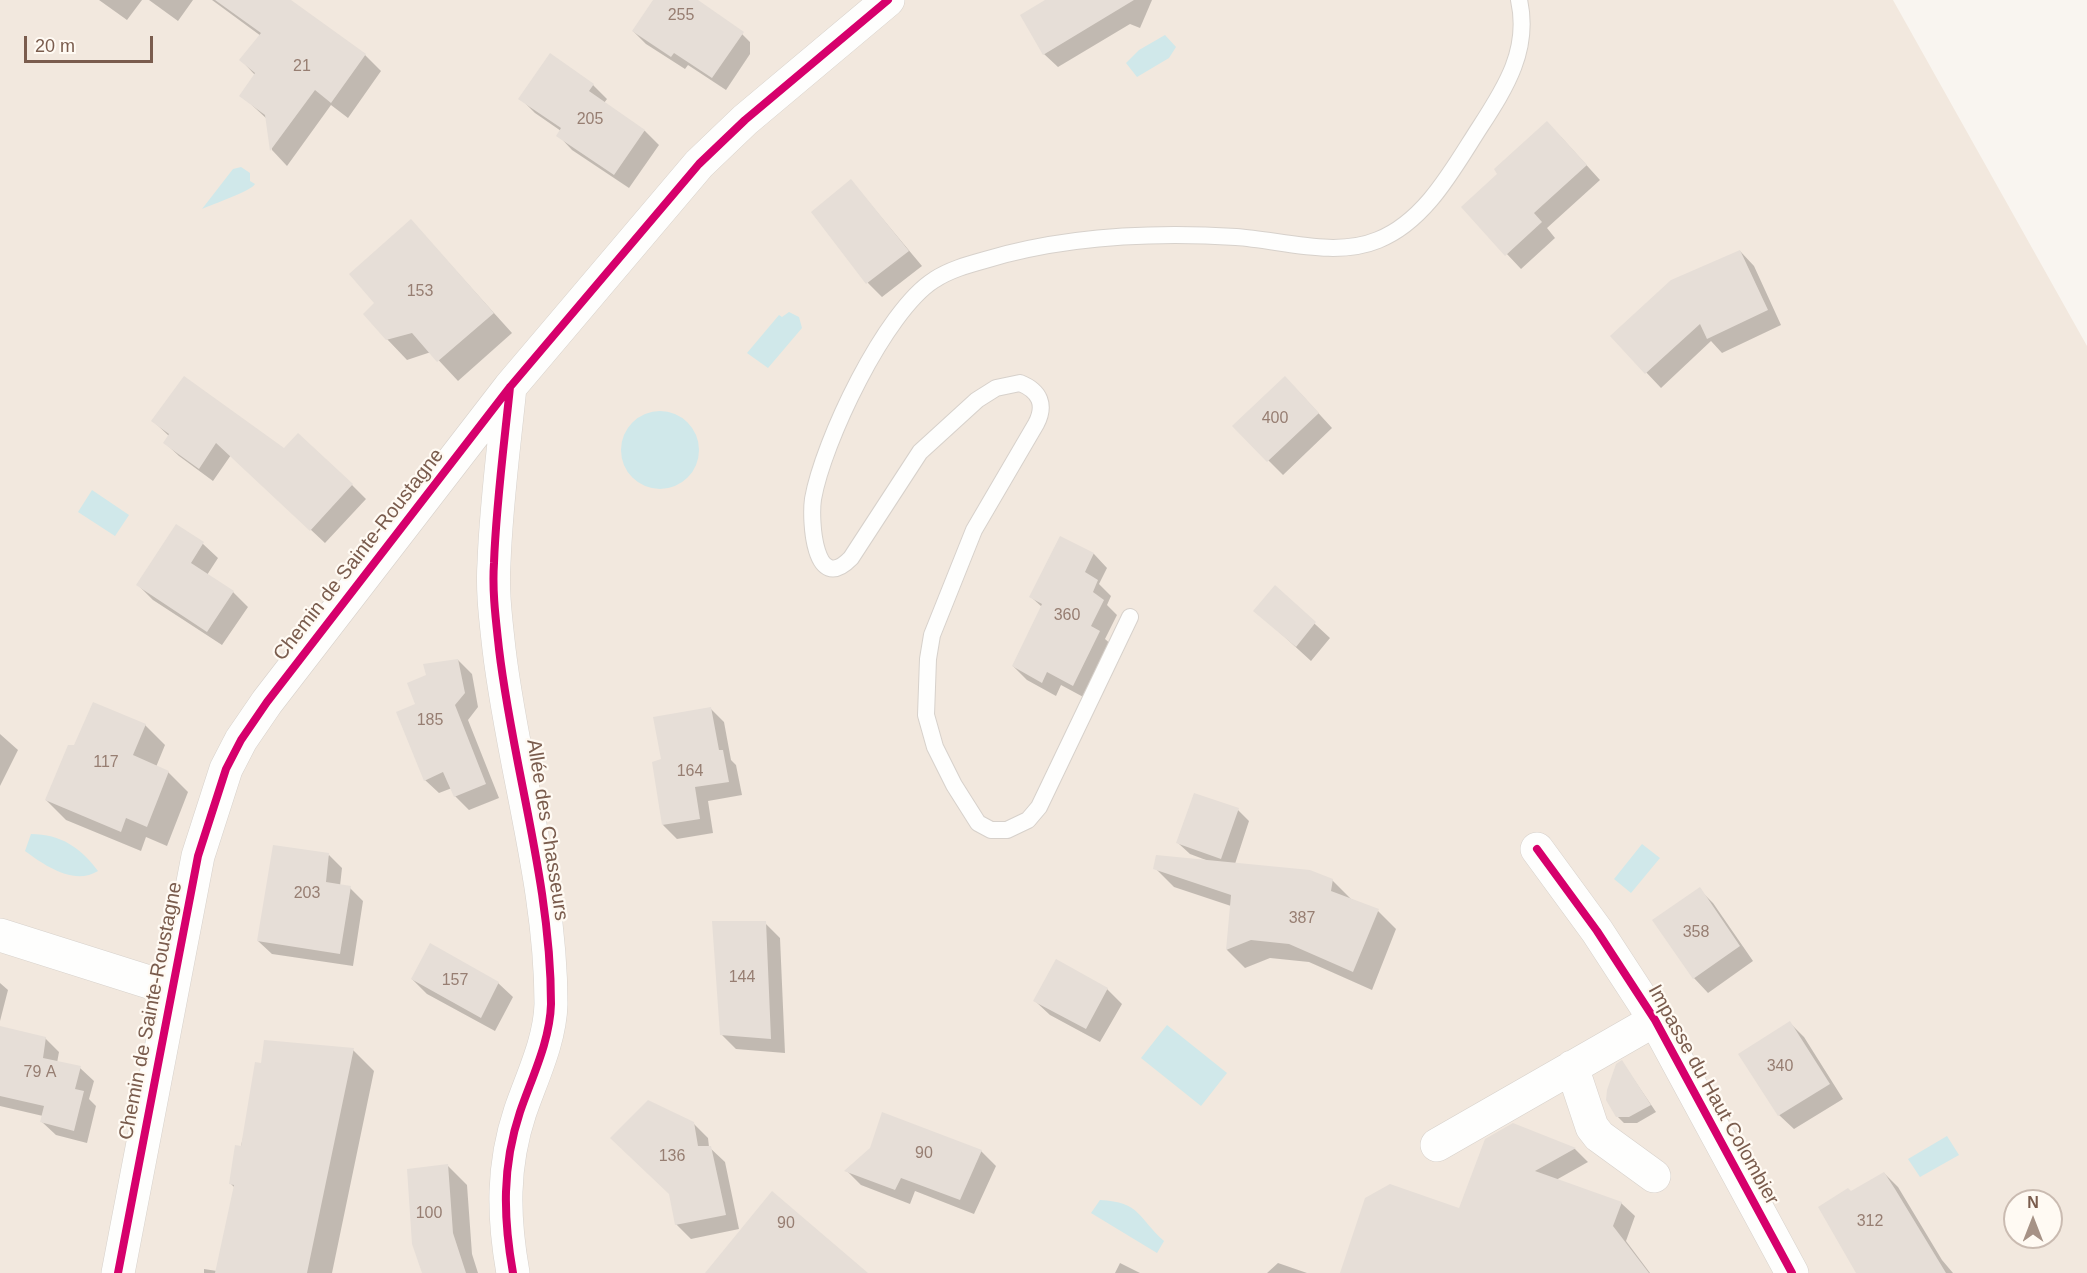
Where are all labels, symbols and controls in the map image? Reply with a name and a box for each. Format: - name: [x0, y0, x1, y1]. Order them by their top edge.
- house number: 255: [668, 6, 694, 26]
- scale bar: [27, 24, 156, 62]
- text: 20 m: [35, 36, 75, 56]
- house number: 21: [293, 57, 311, 77]
- house number: 205: [577, 110, 603, 130]
- house number: 153: [407, 282, 433, 302]
- house number: 400: [1262, 409, 1288, 429]
- street label: Chemin de Sainte-Roustagne: [269, 444, 449, 666]
- house number: 360: [1054, 606, 1080, 626]
- house number: 185: [417, 711, 443, 731]
- street label: Allée des Chasseurs: [521, 738, 573, 922]
- house number: 117: [93, 753, 119, 773]
- house number: 164: [677, 762, 703, 782]
- street label: Chemin de Sainte-Roustagne: [114, 880, 188, 1142]
- house number: 203: [294, 884, 320, 904]
- house number: 387: [1289, 909, 1315, 929]
- house number: 358: [1683, 923, 1709, 943]
- house number: 144: [729, 968, 755, 988]
- house number: 157: [442, 971, 468, 991]
- street label: Impasse du Haut Colombier: [1642, 981, 1784, 1209]
- house number: 340: [1767, 1057, 1793, 1077]
- house number: 79 A: [24, 1063, 56, 1083]
- house number: 90: [915, 1144, 933, 1164]
- house number: 136: [659, 1147, 685, 1167]
- north arrow: [2003, 1189, 2063, 1249]
- text: N: [2027, 1194, 2039, 1211]
- house number: 100: [416, 1204, 442, 1224]
- house number: 312: [1857, 1212, 1883, 1232]
- house number: 90: [777, 1214, 795, 1234]

